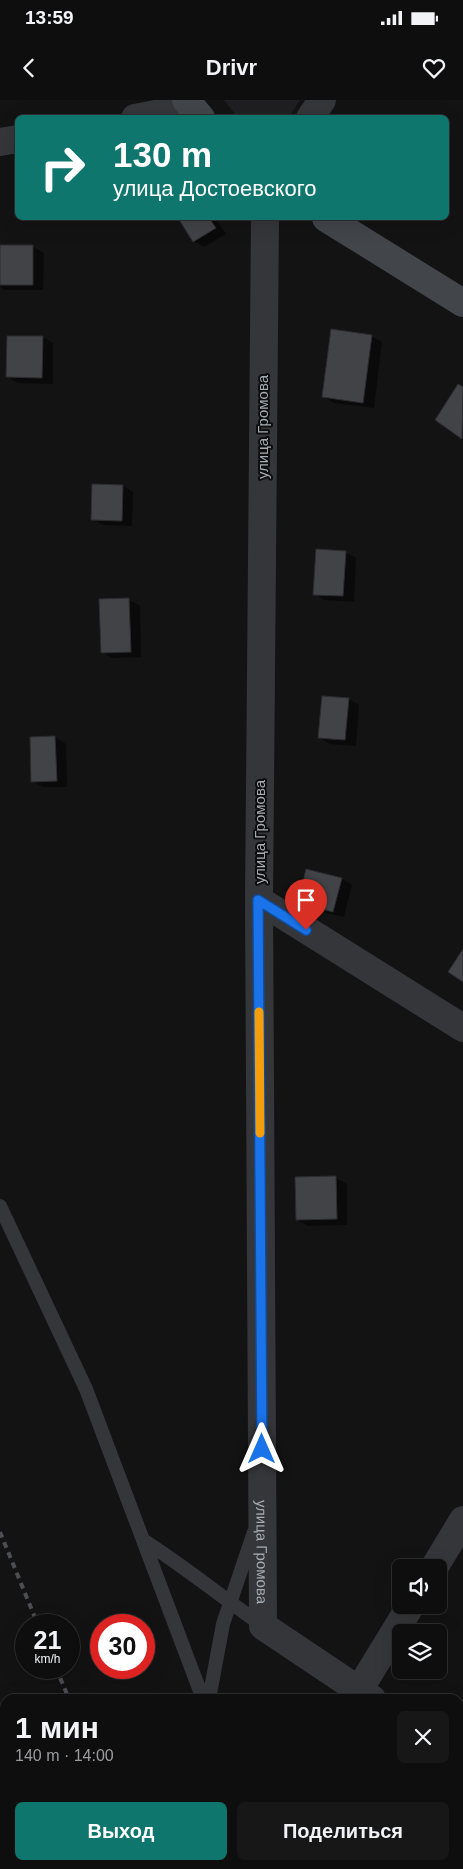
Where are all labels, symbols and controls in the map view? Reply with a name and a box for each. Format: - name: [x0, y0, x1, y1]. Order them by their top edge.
- text: 13:59: [25, 7, 74, 28]
- icon: back: [15, 54, 43, 82]
- icon: heart: [420, 54, 448, 82]
- text: Drivr: [206, 55, 257, 80]
- icon: right: [30, 135, 95, 200]
- text: 130 m: [113, 135, 212, 174]
- text: улица Достоевского: [113, 176, 317, 201]
- street label: улица Громова: [254, 374, 271, 479]
- street label: улица Громова: [251, 779, 268, 884]
- pin: [285, 879, 327, 930]
- icon: arrive: [292, 886, 320, 914]
- position arrow: [235, 1422, 287, 1474]
- street label: улица Громова: [254, 1500, 271, 1605]
- map controls: [392, 1559, 447, 1679]
- button: sound: [392, 1559, 447, 1614]
- speed limit sign: 30: [90, 1614, 155, 1679]
- button: layers: [392, 1624, 447, 1679]
- text: 21: [34, 1626, 61, 1654]
- text: km/h: [34, 1652, 61, 1666]
- text: 1 мин: [15, 1711, 99, 1744]
- button: close: [397, 1711, 449, 1763]
- text: 140 m · 14:00: [15, 1747, 114, 1764]
- button: Выход: [15, 1802, 227, 1860]
- button: Поделиться: [237, 1802, 449, 1860]

